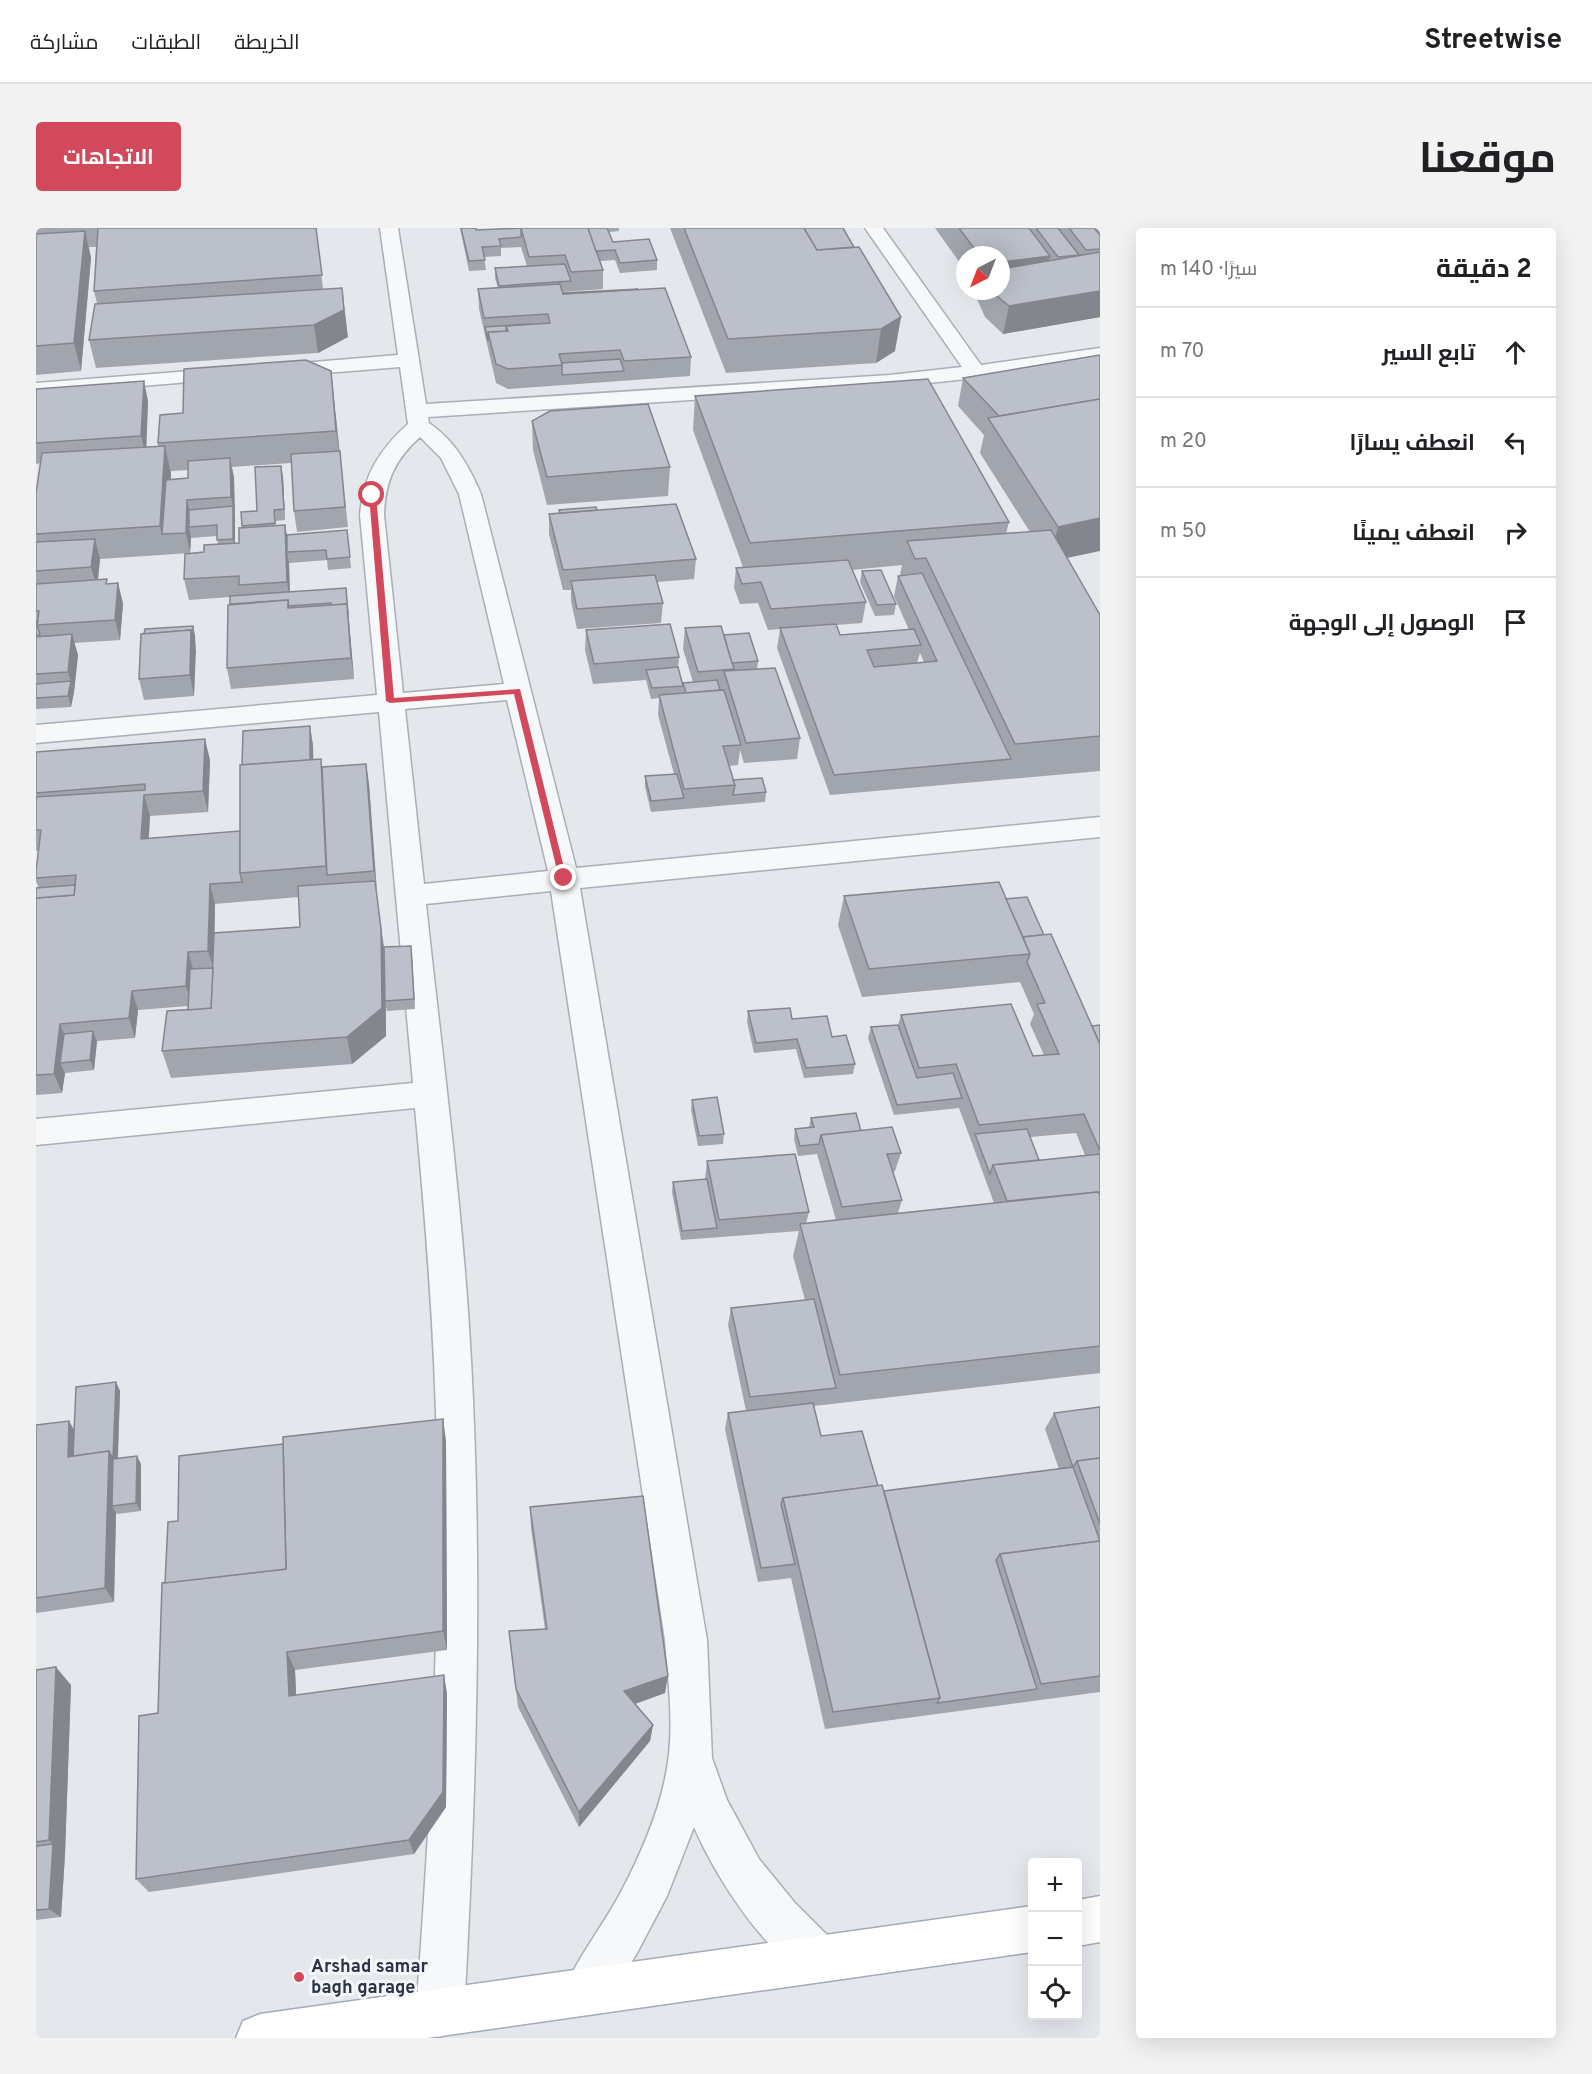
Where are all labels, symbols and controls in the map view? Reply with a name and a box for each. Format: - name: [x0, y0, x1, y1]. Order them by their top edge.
- text: Streetwise: [1424, 23, 1562, 59]
- text: مشاركة: [30, 30, 99, 57]
- text: الطبقات: [132, 30, 201, 57]
- text: الخريطة: [234, 30, 300, 57]
- button: الاتجاهات: [36, 122, 181, 191]
- text: موقعنا: [1419, 135, 1556, 188]
- north arrow: [956, 246, 1010, 300]
- text: 2 دقيقة: [1436, 254, 1532, 287]
- text: سيرًا · 140 m: [1160, 257, 1257, 283]
- icon: ahead: [1499, 336, 1532, 369]
- text: 70 m: [1160, 339, 1204, 365]
- text: تابع السير: [1382, 341, 1475, 368]
- icon: left: [1499, 426, 1532, 459]
- text: 20 m: [1160, 429, 1207, 455]
- text: انعطف يسارًا: [1350, 431, 1475, 458]
- route start: [358, 481, 384, 507]
- icon: right: [1499, 516, 1532, 549]
- text: 50 m: [1160, 519, 1207, 545]
- text: انعطف يمينًا: [1352, 521, 1475, 548]
- icon: arrive: [1499, 606, 1532, 639]
- text: الوصول إلى الوجهة: [1289, 611, 1475, 638]
- route end: [550, 864, 576, 890]
- map controls: [1028, 1858, 1082, 2020]
- button: +: [1028, 1858, 1082, 1912]
- button: −: [1028, 1912, 1082, 1966]
- place label: Arshad samar bagh garage: [311, 1956, 429, 2000]
- button: locate: [1028, 1966, 1082, 2020]
- marker: Arshad samar bagh garage: [292, 1970, 306, 1984]

